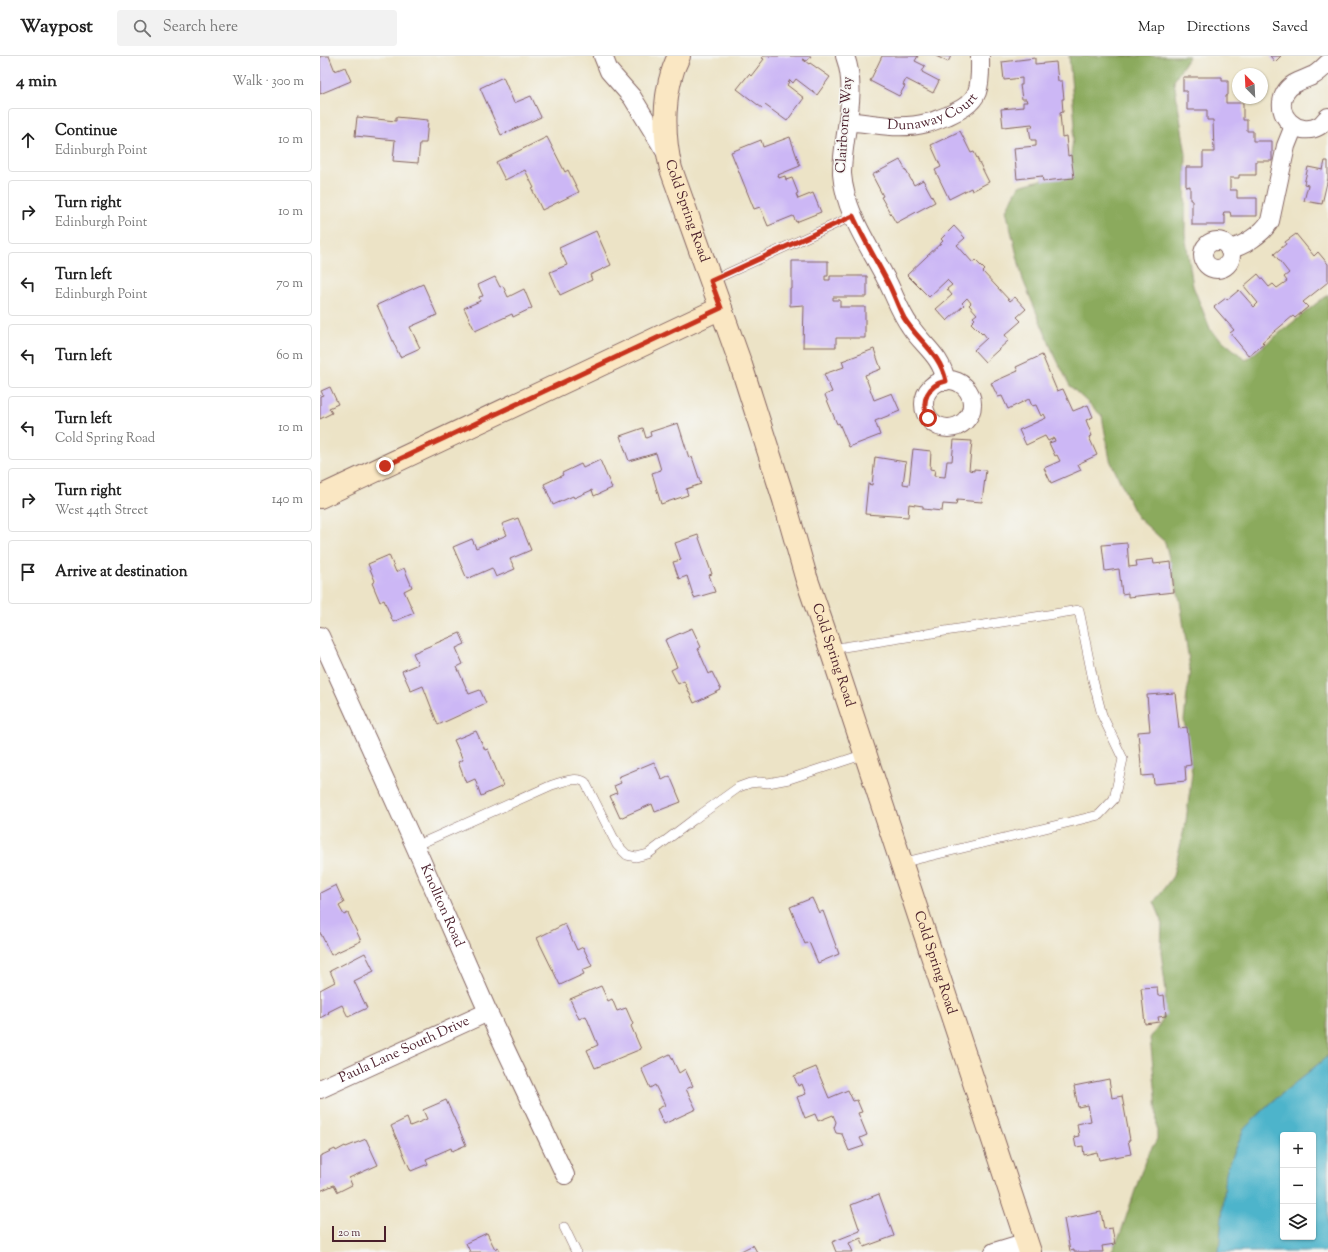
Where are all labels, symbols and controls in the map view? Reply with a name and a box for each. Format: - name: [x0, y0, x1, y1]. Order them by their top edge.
- search box: [117, 10, 397, 46]
- text: Waypost: [20, 14, 93, 41]
- icon: search: [131, 17, 153, 39]
- text: Search here: [163, 17, 238, 38]
- text: Map: [1138, 18, 1165, 38]
- text: Directions: [1187, 18, 1250, 38]
- text: Saved: [1272, 18, 1308, 38]
- north arrow: [1232, 68, 1268, 104]
- text: 4 min: [16, 70, 57, 94]
- text: Walk · 300 m: [232, 73, 304, 91]
- street label: Clairborne Way: [832, 76, 858, 174]
- street label: Dunaway Court: [887, 90, 984, 136]
- text: Continue: [55, 121, 117, 142]
- icon: ahead: [17, 129, 39, 151]
- text: 10 m: [278, 131, 303, 149]
- text: Edinburgh Point: [55, 142, 147, 160]
- street label: Cold Spring Road: [659, 158, 714, 265]
- text: Turn right: [55, 193, 121, 214]
- icon: right: [17, 201, 39, 223]
- text: 10 m: [278, 203, 303, 221]
- text: Edinburgh Point: [55, 214, 147, 232]
- text: Turn left: [55, 265, 112, 286]
- icon: left: [17, 273, 39, 295]
- text: 70 m: [276, 275, 303, 293]
- text: Edinburgh Point: [55, 286, 147, 304]
- icon: left: [17, 345, 39, 367]
- text: Turn left: [55, 346, 112, 367]
- text: 60 m: [276, 347, 303, 365]
- text: Turn left: [55, 409, 112, 430]
- route start: [919, 409, 937, 427]
- icon: left: [17, 417, 39, 439]
- text: 10 m: [278, 419, 303, 437]
- text: Cold Spring Road: [55, 430, 155, 448]
- route end: [376, 457, 394, 475]
- text: Turn right: [55, 481, 121, 502]
- icon: right: [17, 489, 39, 511]
- text: 140 m: [272, 491, 303, 509]
- text: West 44th Street: [55, 502, 148, 520]
- icon: arrive: [17, 561, 39, 583]
- text: Arrive at destination: [55, 562, 188, 583]
- street label: Cold Spring Road: [806, 601, 859, 710]
- street label: Knollton Road: [414, 861, 468, 951]
- street label: Cold Spring Road: [908, 908, 961, 1017]
- street label: Paula Lane South Drive: [336, 1012, 473, 1089]
- map controls: [1280, 1132, 1316, 1240]
- button: +: [1280, 1132, 1316, 1168]
- button: −: [1280, 1168, 1316, 1204]
- button: layers: [1280, 1204, 1316, 1240]
- scale bar: [332, 1224, 386, 1243]
- text: 20 m: [338, 1225, 360, 1241]

